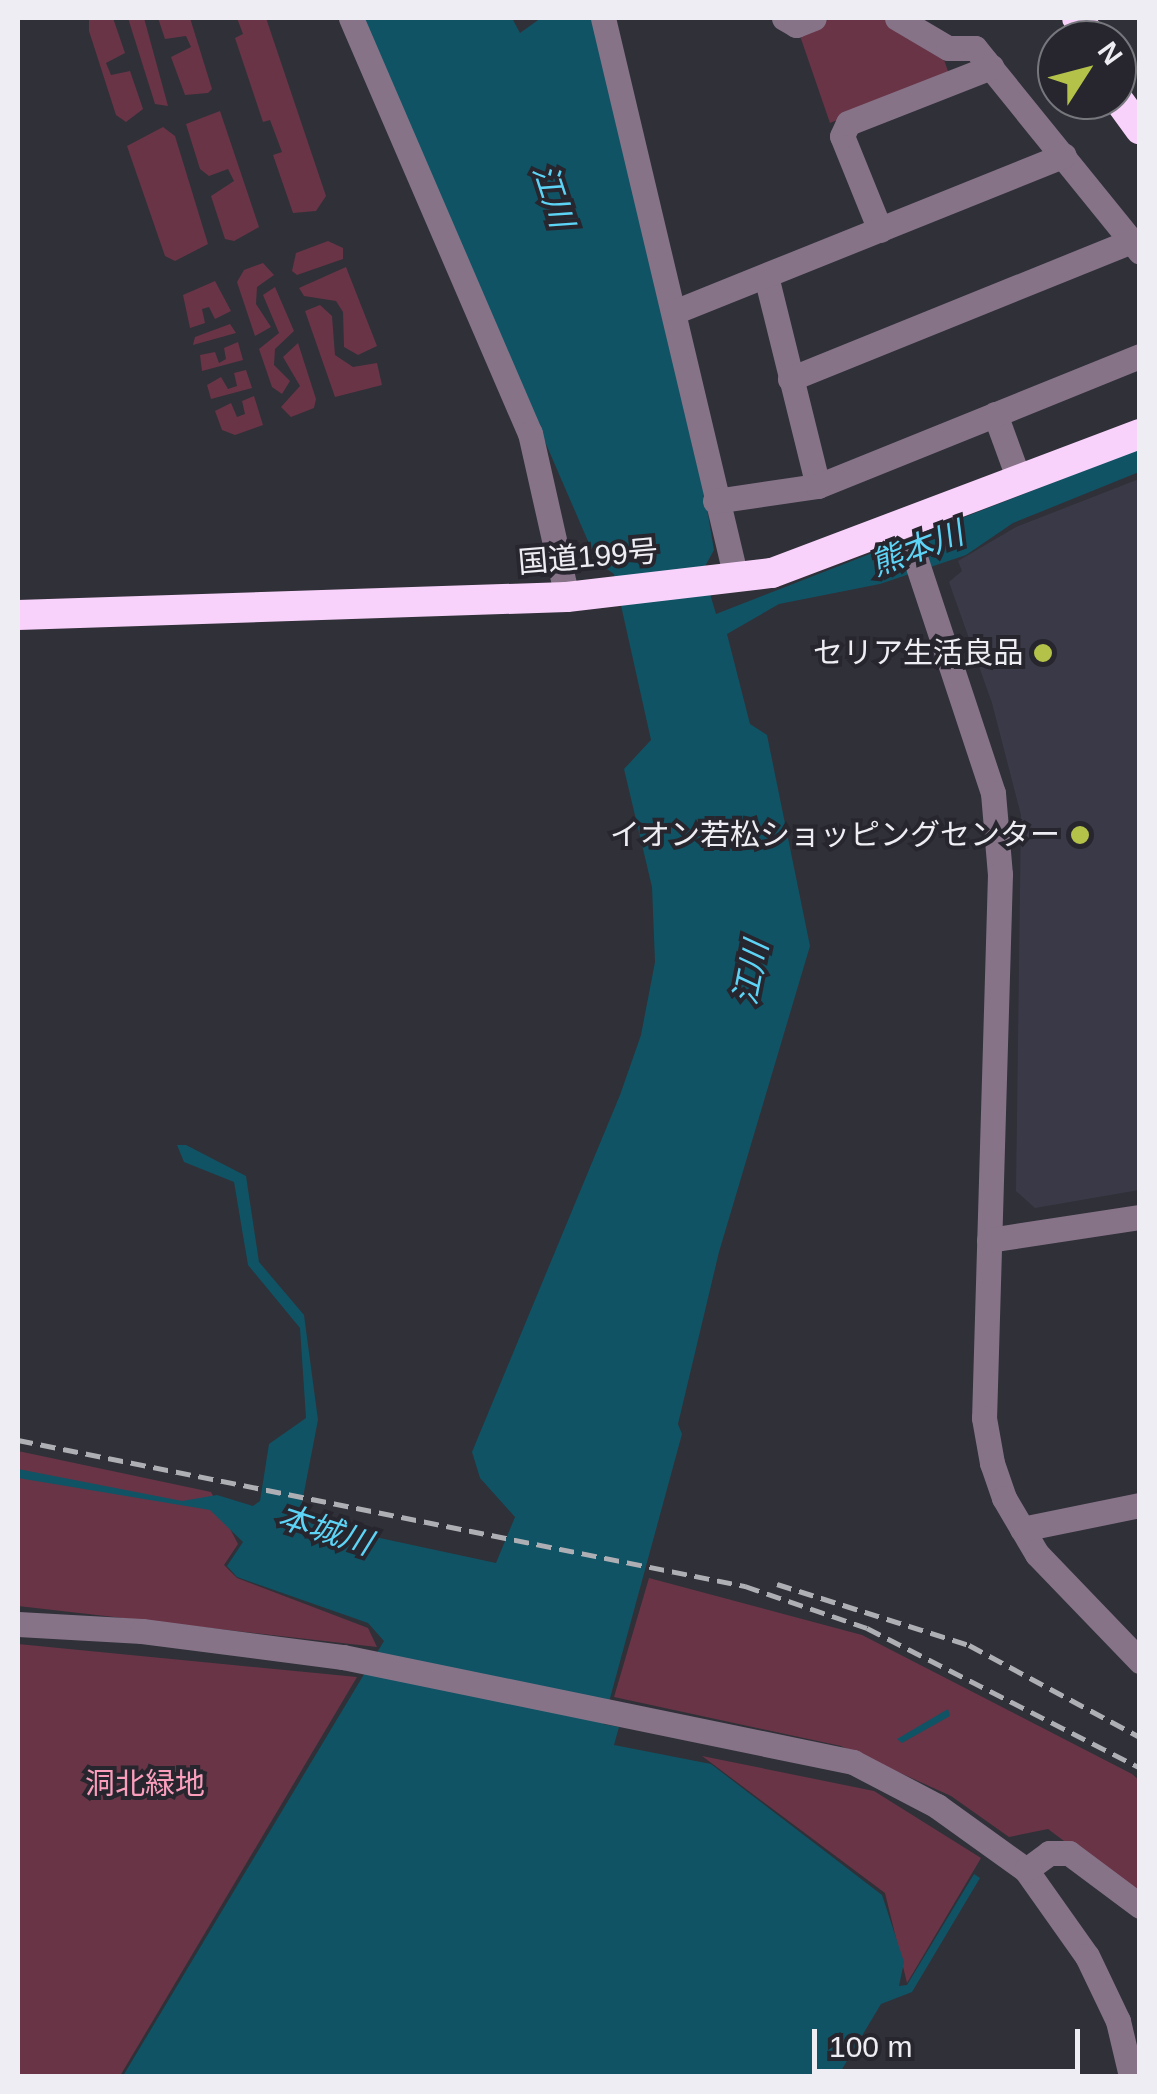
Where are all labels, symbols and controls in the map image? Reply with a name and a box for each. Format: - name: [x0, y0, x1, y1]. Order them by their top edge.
- north arrow: [1037, 20, 1137, 120]
- text: N: [1092, 36, 1129, 71]
- water label: 江川: [525, 160, 581, 232]
- water label: 熊本川: [865, 514, 969, 584]
- street label: 国道199号: [517, 533, 659, 581]
- place label: セリア生活良品: [813, 635, 1023, 671]
- marker: セリア生活良品: [1032, 642, 1054, 664]
- place label: イオン若松ショッピングセンター: [610, 817, 1060, 853]
- marker: イオン若松ショッピングセンター: [1069, 824, 1091, 846]
- water label: 江川: [726, 938, 776, 1008]
- water label: 本城川: [273, 1497, 377, 1563]
- park label: 洞北緑地: [85, 1766, 205, 1802]
- scale bar: [817, 2009, 1084, 2071]
- text: 100 m: [829, 2030, 912, 2063]

